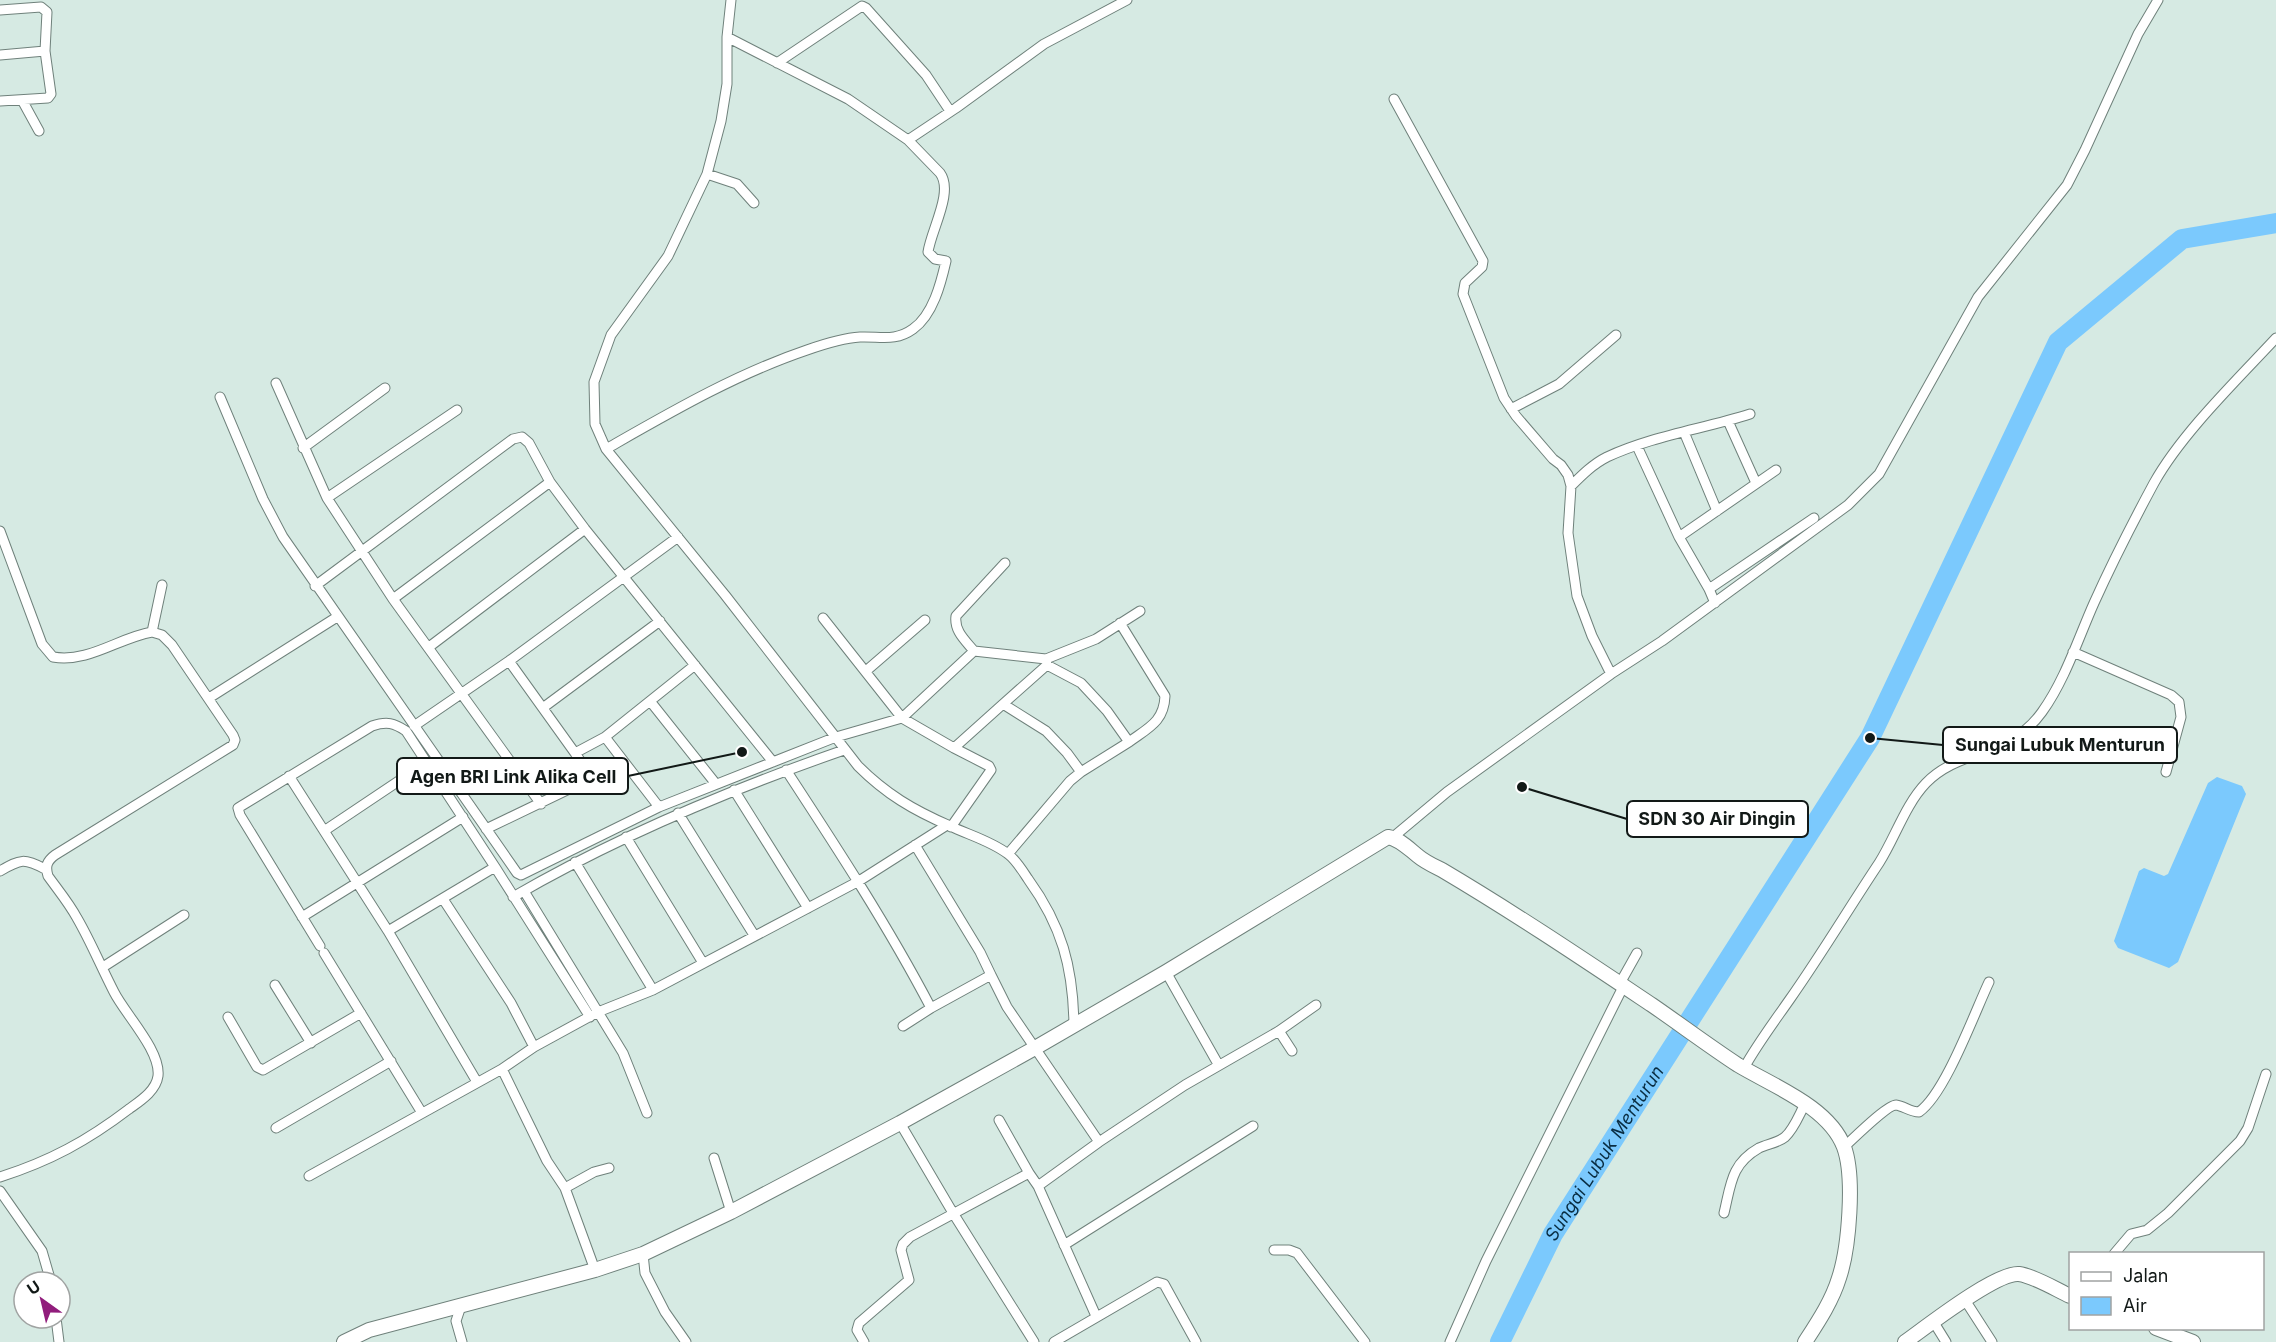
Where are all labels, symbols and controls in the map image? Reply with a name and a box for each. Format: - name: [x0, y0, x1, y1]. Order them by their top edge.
- callout: Sungai Lubuk Menturun: [1943, 727, 2177, 763]
- text: Sungai Lubuk Menturun: [1955, 734, 2165, 755]
- callout: Agen BRI Link Alika Cell: [397, 758, 628, 794]
- text: Agen BRI Link Alika Cell: [410, 766, 616, 787]
- callout: SDN 30 Air Dingin: [1627, 801, 1808, 837]
- text: SDN 30 Air Dingin: [1638, 808, 1796, 829]
- water label: Sungai Lubuk Menturun: [1540, 1062, 1668, 1244]
- legend: [2069, 1252, 2264, 1330]
- text: Jalan: [2123, 1265, 2168, 1286]
- north arrow: [12, 1270, 72, 1330]
- text: U: [23, 1276, 44, 1299]
- text: Air: [2123, 1295, 2147, 1316]

